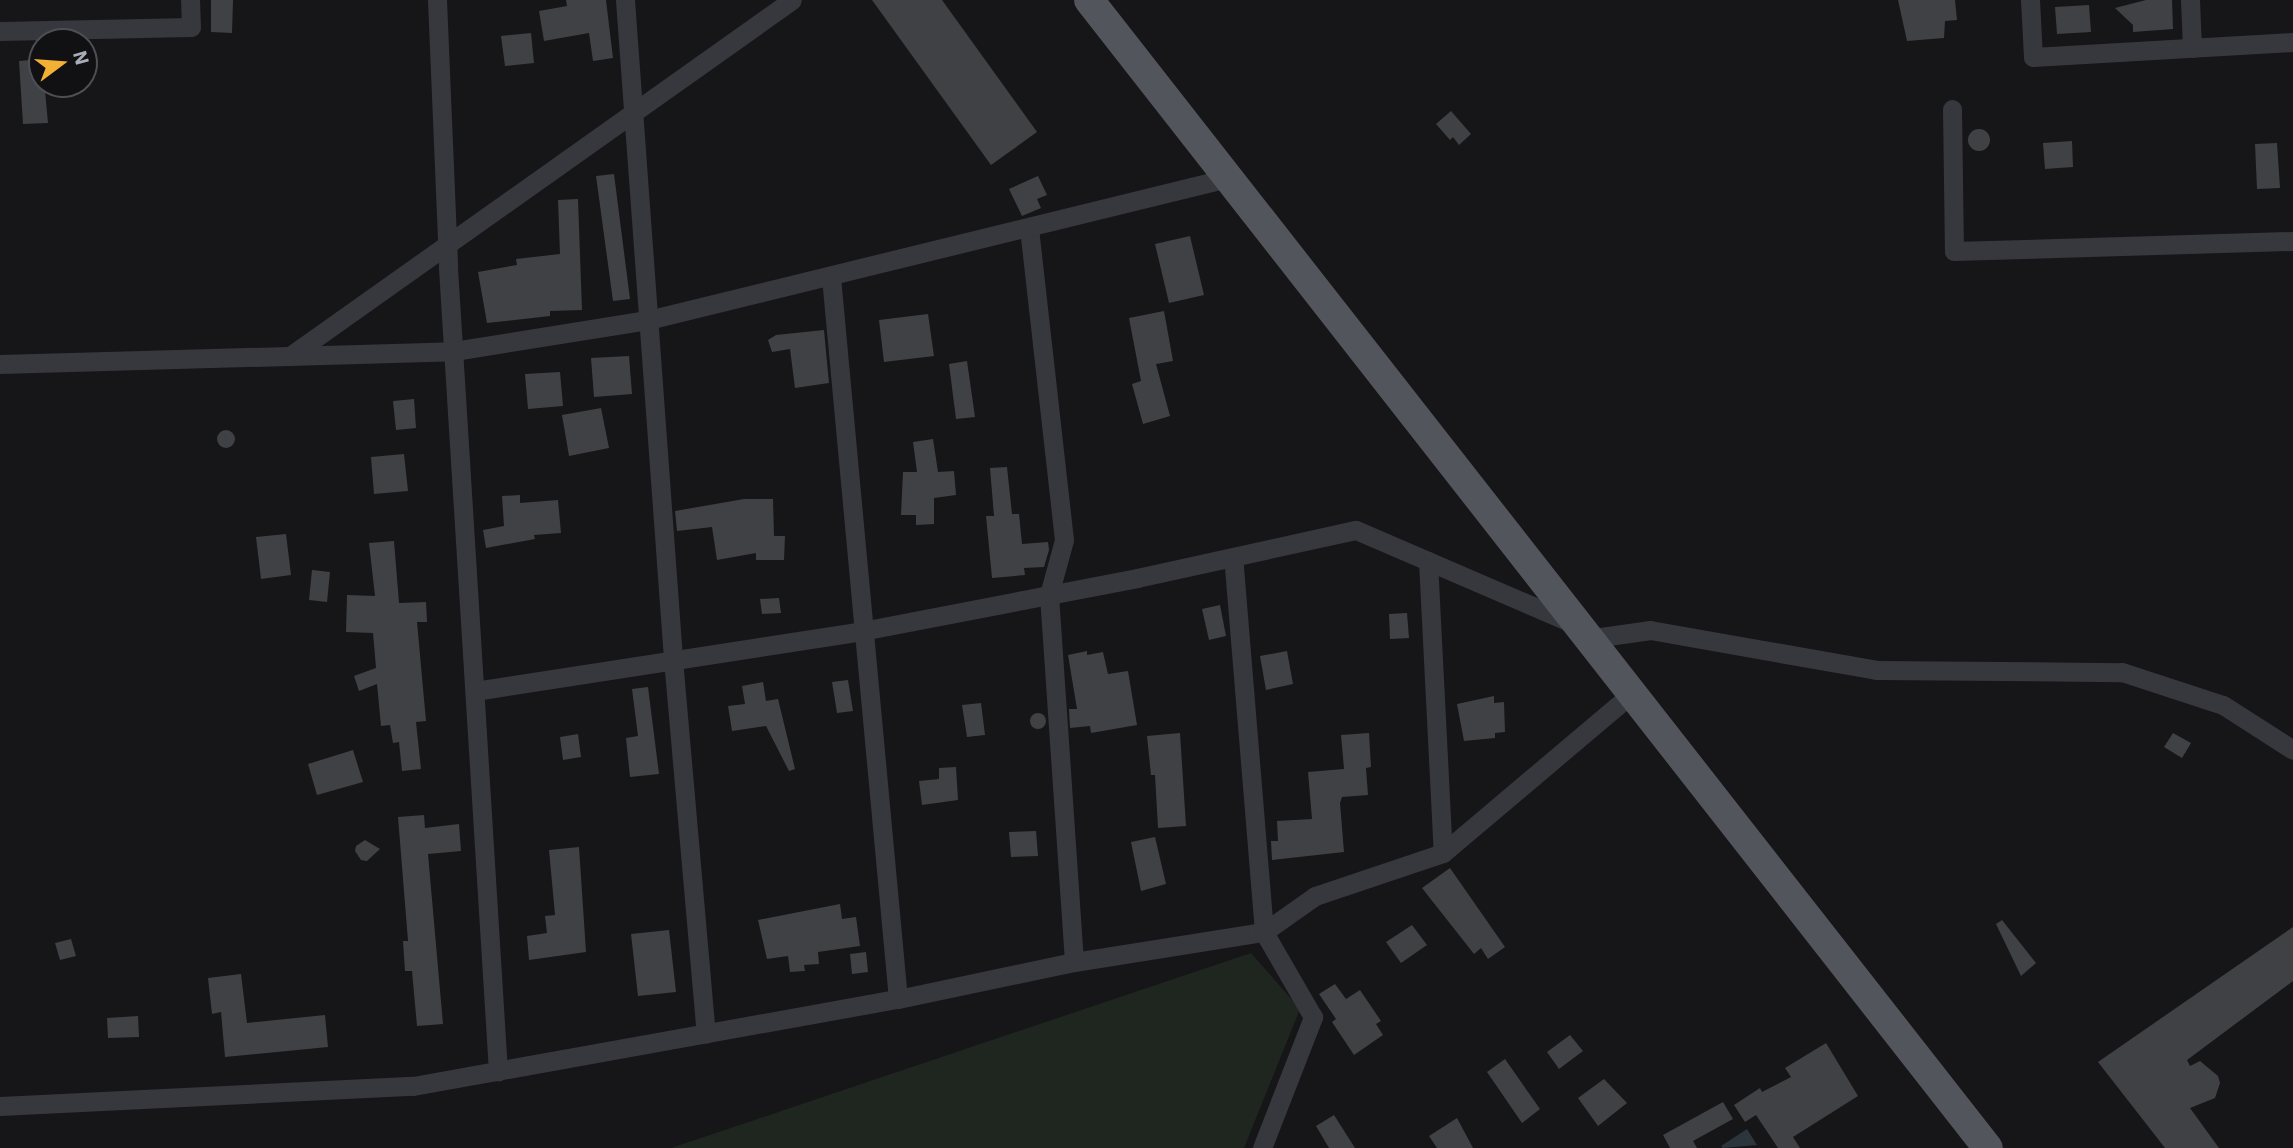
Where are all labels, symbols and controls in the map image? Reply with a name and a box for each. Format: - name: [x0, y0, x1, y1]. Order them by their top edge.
- north arrow: [28, 28, 98, 98]
- text: N: [68, 48, 95, 68]

